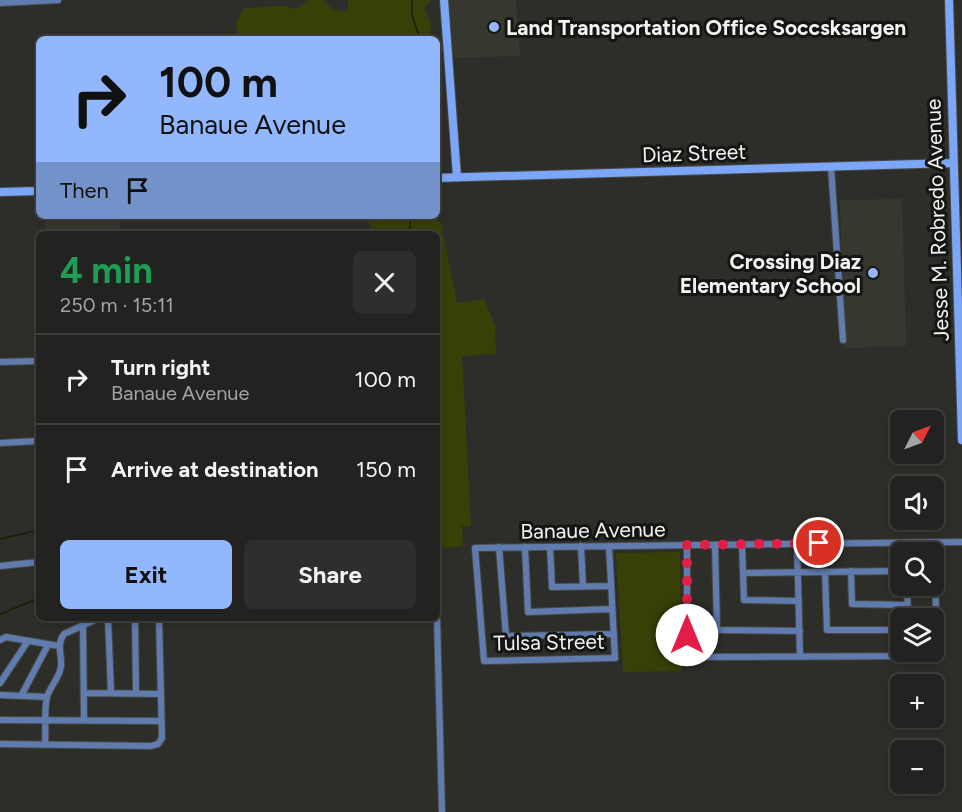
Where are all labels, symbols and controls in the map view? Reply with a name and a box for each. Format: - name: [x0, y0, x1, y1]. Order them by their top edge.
- place label: Land Transportation Office Soccsksargen: [506, 15, 906, 40]
- marker: Land Transportation Office Soccsksargen: [487, 20, 501, 34]
- text: 100 m: [159, 57, 278, 108]
- icon: right: [60, 60, 138, 138]
- street label: Jesse M. Robredo Avenue: [920, 98, 954, 342]
- text: Banaue Avenue: [159, 108, 346, 141]
- street label: Diaz Street: [641, 139, 747, 167]
- icon: arrive: [121, 174, 154, 207]
- text: Then: [60, 177, 109, 204]
- text: 4 min: [60, 249, 153, 292]
- place label: Crossing Diaz Elementary School: [680, 249, 861, 298]
- button: close: [353, 251, 416, 314]
- marker: Crossing Diaz Elementary School: [866, 266, 880, 280]
- text: 250 m · 15:11: [60, 293, 174, 317]
- text: Turn right: [111, 354, 210, 381]
- icon: right: [60, 363, 93, 396]
- text: 100 m: [355, 366, 416, 393]
- text: Banaue Avenue: [111, 381, 249, 405]
- north arrow: [890, 410, 944, 464]
- map controls: [890, 410, 944, 794]
- icon: arrive: [60, 453, 93, 486]
- text: Arrive at destination: [111, 456, 319, 483]
- text: 150 m: [356, 456, 416, 483]
- button: sound: [890, 476, 944, 530]
- street label: Banaue Avenue: [520, 516, 666, 544]
- pin: [793, 517, 844, 568]
- icon: arrive: [802, 526, 835, 559]
- button: Exit: [60, 540, 232, 609]
- button: Share: [244, 540, 416, 609]
- button: search: [890, 542, 944, 596]
- position arrow: [655, 603, 719, 667]
- button: layers: [890, 608, 944, 662]
- street label: Tulsa Street: [493, 629, 605, 655]
- button: +: [890, 674, 944, 728]
- button: −: [890, 740, 944, 794]

